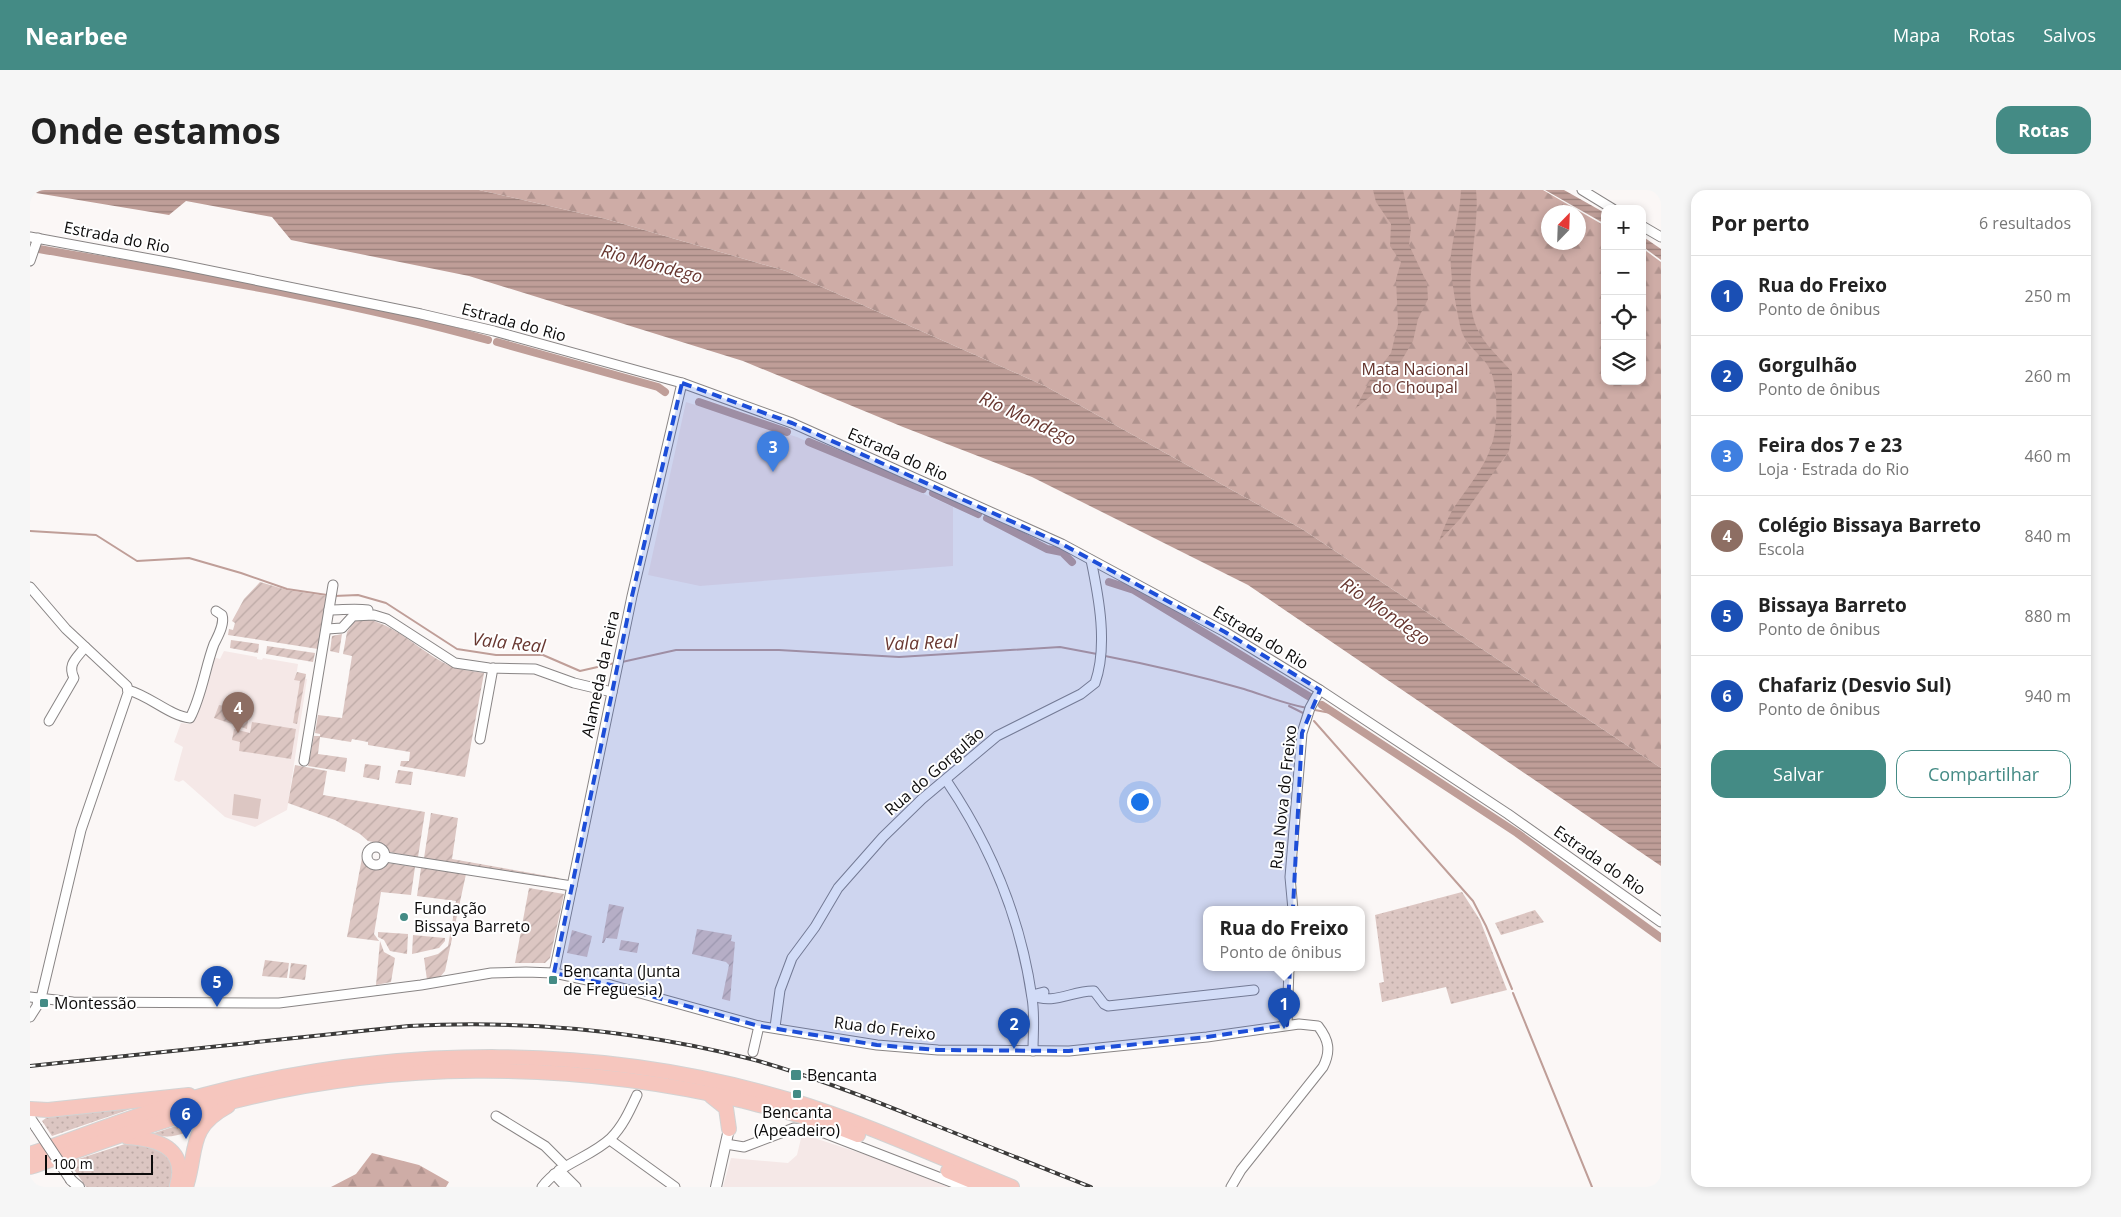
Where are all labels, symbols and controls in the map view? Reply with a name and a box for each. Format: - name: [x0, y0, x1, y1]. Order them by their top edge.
- text: Nearbee: [25, 19, 128, 52]
- text: Mapa: [1893, 23, 1940, 47]
- text: Rotas: [1968, 23, 2015, 47]
- text: Salvos: [2043, 23, 2096, 47]
- button: Rotas: [1996, 106, 2091, 154]
- text: Onde estamos: [30, 107, 281, 154]
- north arrow: [1541, 205, 1586, 250]
- map controls: [1601, 205, 1646, 385]
- button: +: [1601, 205, 1646, 250]
- text: Por perto: [1711, 209, 1810, 237]
- text: 6 resultados: [1979, 212, 2071, 234]
- street label: Estrada do Rio: [62, 216, 172, 258]
- water label: Rio Mondego: [599, 238, 705, 288]
- button: −: [1601, 250, 1646, 295]
- text: Rua do Freixo: [1758, 272, 1887, 298]
- text: 1: [1722, 285, 1732, 307]
- text: 250 m: [2025, 285, 2071, 307]
- button: locate: [1601, 295, 1646, 340]
- street label: Estrada do Rio: [459, 297, 569, 347]
- text: Ponto de ônibus: [1758, 298, 1880, 320]
- button: layers: [1601, 340, 1646, 385]
- text: Gorgulhão: [1758, 352, 1857, 378]
- park label: Mata Nacional do Choupal: [1361, 358, 1469, 398]
- text: 2: [1722, 365, 1732, 387]
- text: 260 m: [2025, 365, 2071, 387]
- text: Ponto de ônibus: [1758, 378, 1880, 400]
- water label: Rio Mondego: [976, 385, 1080, 451]
- street label: Estrada do Rio: [844, 422, 952, 486]
- pin: 3: [757, 431, 789, 472]
- text: Feira dos 7 e 23: [1758, 432, 1902, 458]
- text: 3: [1722, 445, 1732, 467]
- text: 460 m: [2025, 445, 2071, 467]
- text: Loja · Estrada do Rio: [1758, 458, 1909, 480]
- text: Colégio Bissaya Barreto: [1758, 512, 1981, 538]
- text: 4: [1722, 525, 1732, 547]
- text: 840 m: [2025, 525, 2071, 547]
- text: Escola: [1758, 538, 1805, 560]
- water label: Rio Mondego: [1336, 571, 1436, 651]
- text: Bissaya Barreto: [1758, 592, 1907, 618]
- street label: Estrada do Rio: [1209, 600, 1313, 674]
- text: 5: [1722, 605, 1732, 627]
- text: 880 m: [2025, 605, 2071, 627]
- street label: Alameda da Feira: [576, 609, 624, 739]
- text: Ponto de ônibus: [1758, 618, 1880, 640]
- water label: Vala Real: [471, 626, 547, 658]
- water label: Vala Real: [884, 629, 959, 655]
- text: Chafariz (Desvio Sul): [1758, 672, 1951, 698]
- text: 6: [1722, 685, 1732, 707]
- text: 940 m: [2025, 685, 2071, 707]
- pin: 4: [222, 692, 254, 733]
- text: Ponto de ônibus: [1758, 698, 1880, 720]
- street label: Rua do Gorgulão: [880, 722, 988, 820]
- street label: Rua Nova do Freixo: [1264, 724, 1302, 870]
- button: Salvar: [1711, 750, 1886, 798]
- button: Compartilhar: [1896, 750, 2071, 798]
- your location: [1127, 789, 1153, 815]
- street label: Estrada do Rio: [1550, 820, 1650, 900]
- place label: Fundação Bissaya Barreto: [414, 897, 530, 937]
- popup: [1203, 906, 1365, 971]
- marker: Fundação Bissaya Barreto: [398, 911, 410, 923]
- text: Rua do Freixo: [1220, 915, 1349, 941]
- text: Ponto de ônibus: [1220, 941, 1342, 963]
- place label: Bencanta (Junta de Freguesia): [563, 960, 680, 1000]
- pin: 5: [201, 966, 233, 1007]
- marker: Bencanta (Junta de Freguesia): [547, 974, 559, 986]
- pin: 1: [1268, 988, 1300, 1029]
- place label: Montessão: [54, 992, 136, 1014]
- marker: Montessão: [38, 997, 50, 1009]
- pin: 2: [998, 1008, 1030, 1049]
- street label: Rua do Freixo: [833, 1011, 937, 1045]
- place label: Bencanta: [807, 1064, 877, 1086]
- marker: Bencanta: [789, 1068, 803, 1082]
- marker: Bencanta (Apeadeiro): [791, 1088, 803, 1100]
- pin: 6: [170, 1098, 202, 1139]
- place label: Bencanta (Apeadeiro): [754, 1101, 840, 1141]
- scale bar: [45, 1152, 152, 1175]
- text: 100 m: [52, 1154, 93, 1173]

